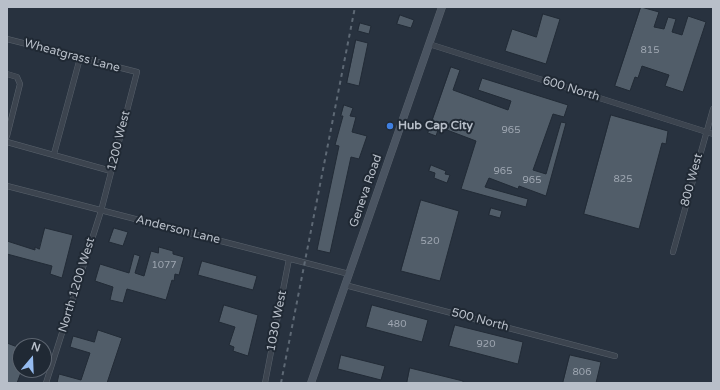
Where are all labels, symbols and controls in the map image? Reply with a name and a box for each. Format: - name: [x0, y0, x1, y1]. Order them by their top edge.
- street label: Wheatgrass Lane: [22, 36, 122, 76]
- house number: 815: [641, 44, 659, 56]
- street label: 600 North: [541, 73, 601, 105]
- street label: 1200 West: [105, 109, 133, 173]
- place label: Hub Cap City: [398, 119, 473, 133]
- marker: Hub Cap City: [385, 121, 395, 131]
- house number: 965: [502, 124, 520, 136]
- street label: 800 West: [678, 152, 706, 208]
- street label: Geneva Road: [347, 153, 385, 229]
- house number: 965: [494, 165, 512, 177]
- house number: 825: [614, 173, 632, 185]
- house number: 965: [523, 174, 541, 186]
- street label: Anderson Lane: [134, 213, 222, 247]
- house number: 520: [421, 235, 439, 247]
- street label: North 1200 West: [56, 236, 98, 334]
- house number: 1077: [151, 259, 177, 271]
- street label: 1030 West: [264, 289, 290, 353]
- street label: 500 North: [450, 305, 510, 335]
- house number: 480: [388, 318, 406, 330]
- north arrow: [12, 338, 52, 378]
- house number: 920: [477, 338, 495, 350]
- text: N: [29, 340, 42, 355]
- house number: 806: [573, 366, 591, 378]

